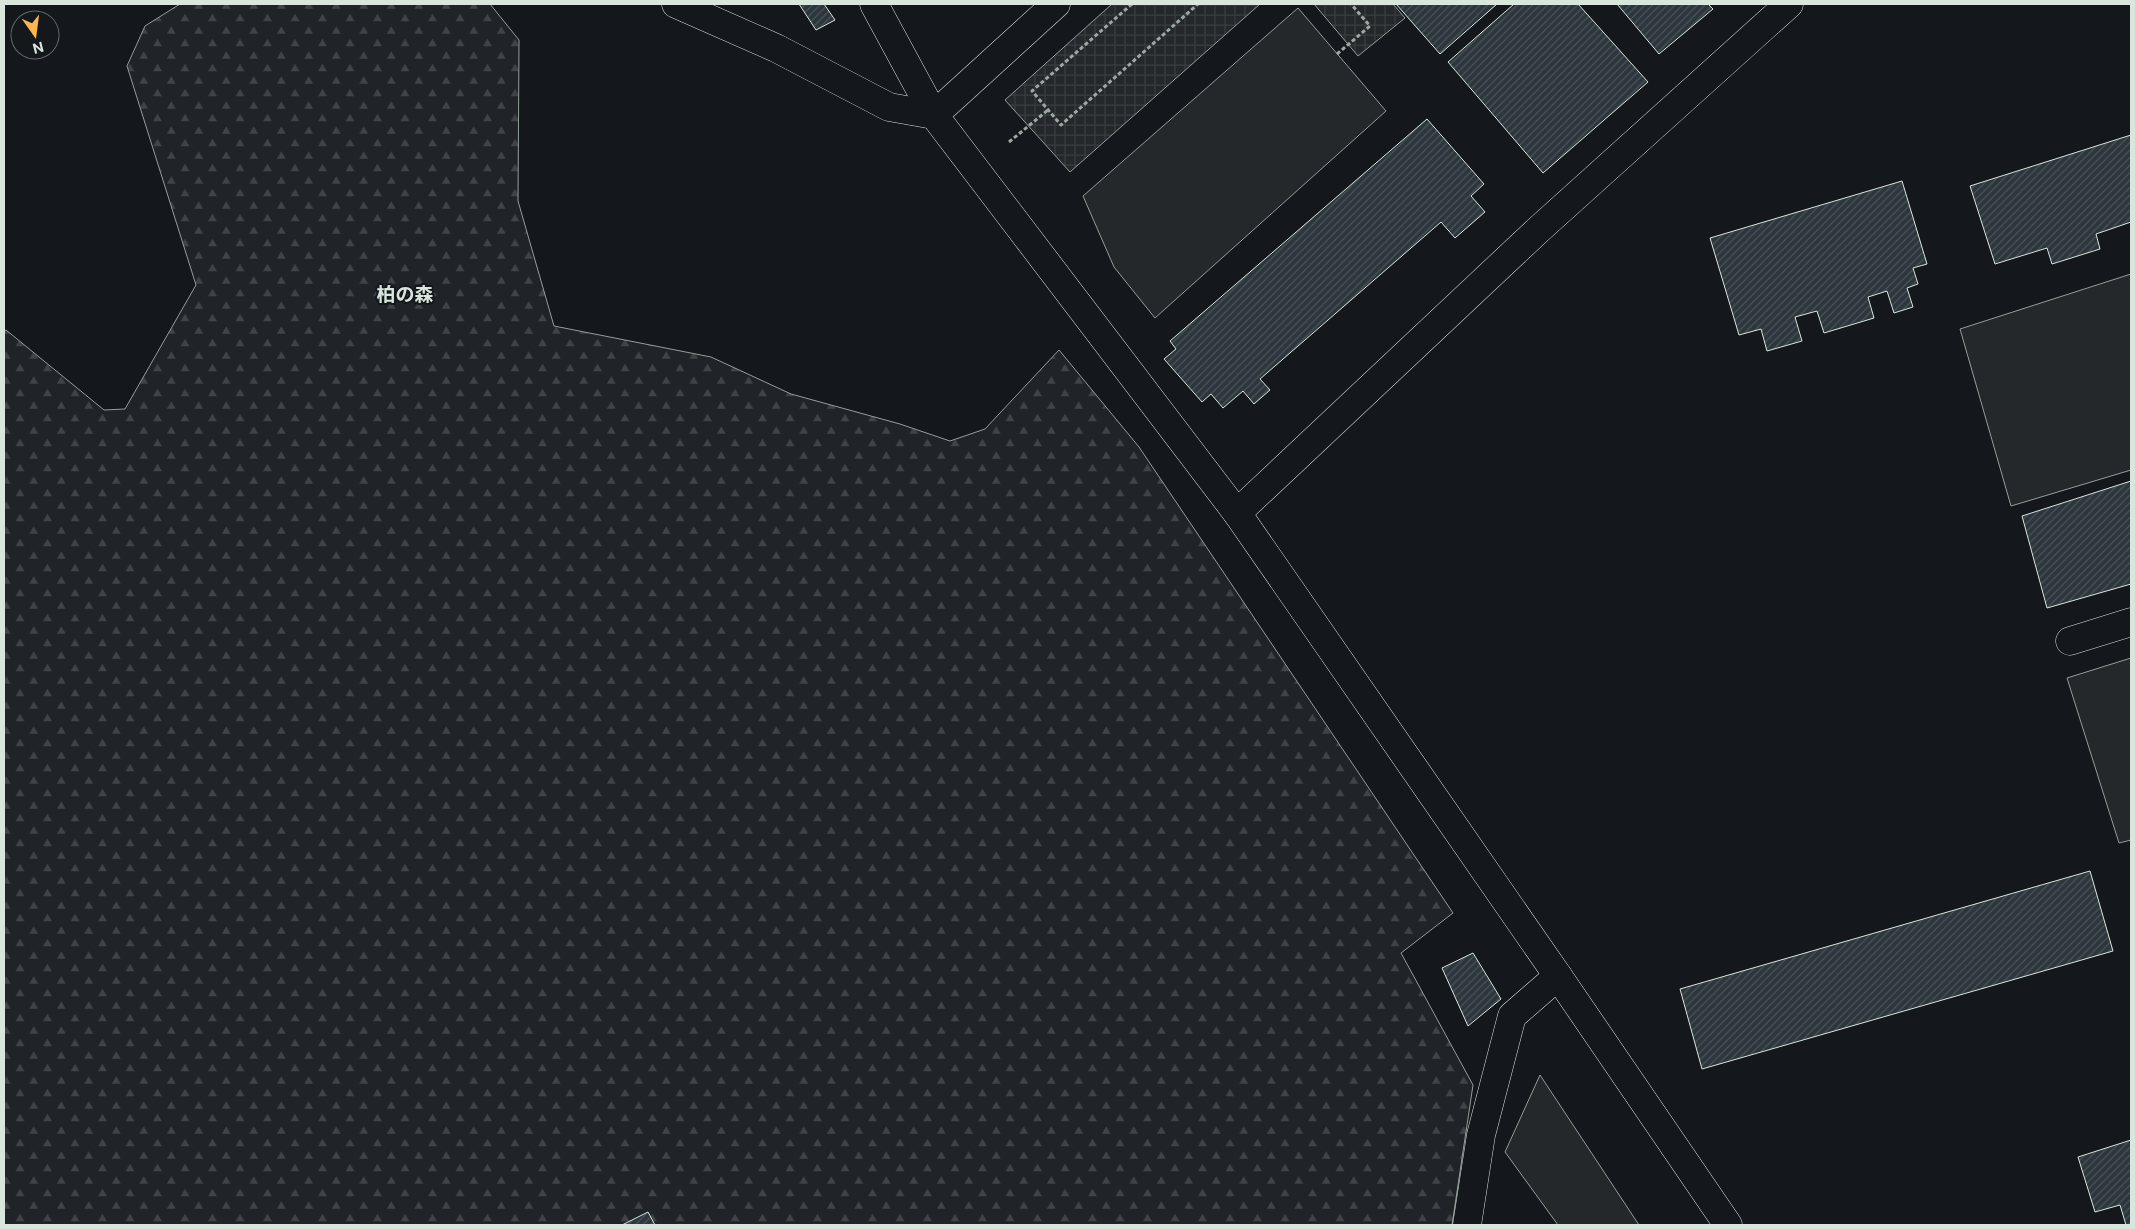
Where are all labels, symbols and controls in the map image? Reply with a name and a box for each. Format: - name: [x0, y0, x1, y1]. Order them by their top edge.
- north arrow: [10, 10, 60, 60]
- text: N: [31, 39, 45, 57]
- district label: 柏の森: [376, 283, 434, 305]

